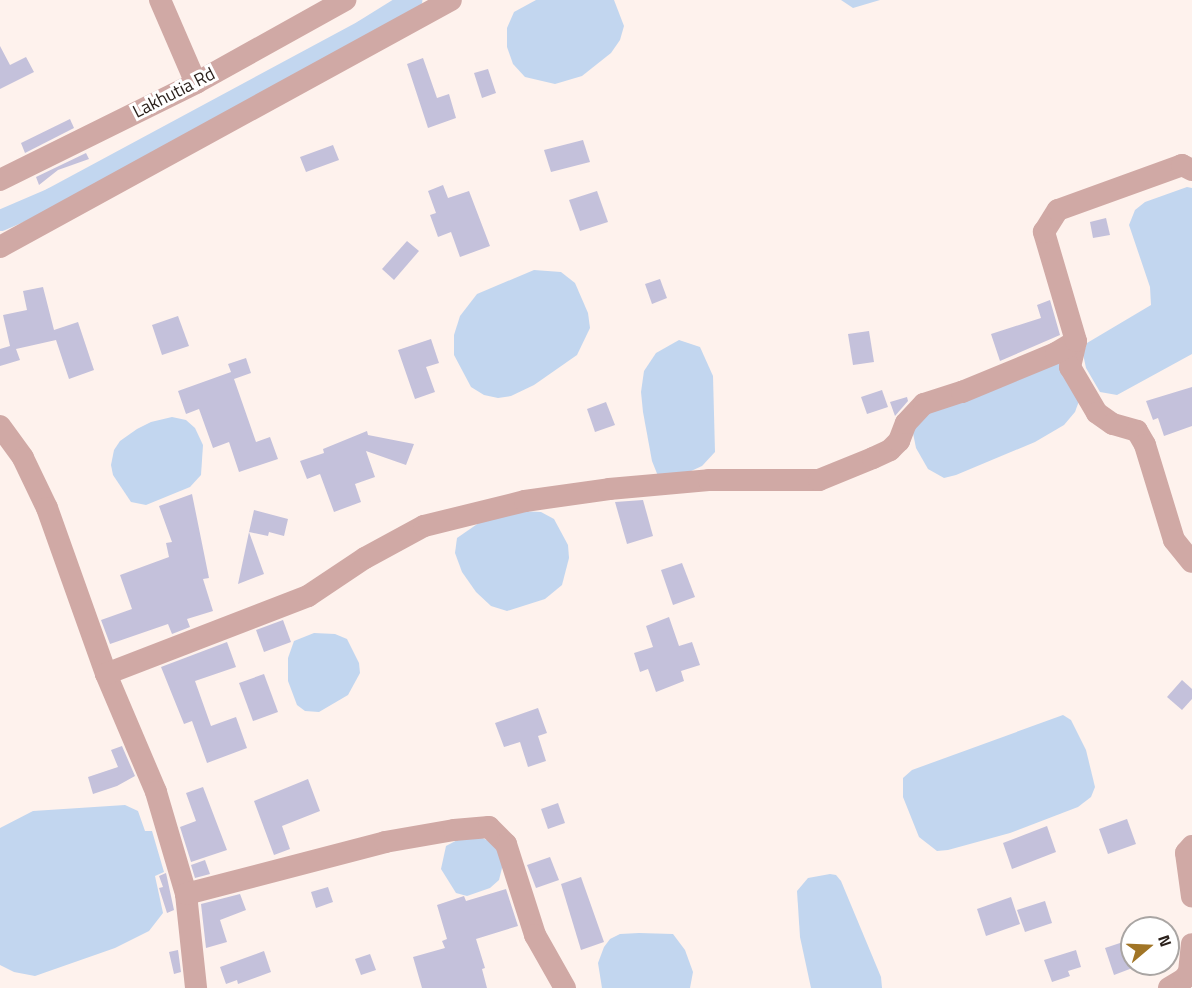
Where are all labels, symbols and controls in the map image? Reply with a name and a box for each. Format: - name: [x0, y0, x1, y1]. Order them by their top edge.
- street label: Lakhutia Rd: [129, 63, 219, 123]
- north arrow: [1120, 916, 1180, 976]
- text: N: [1152, 932, 1178, 950]

